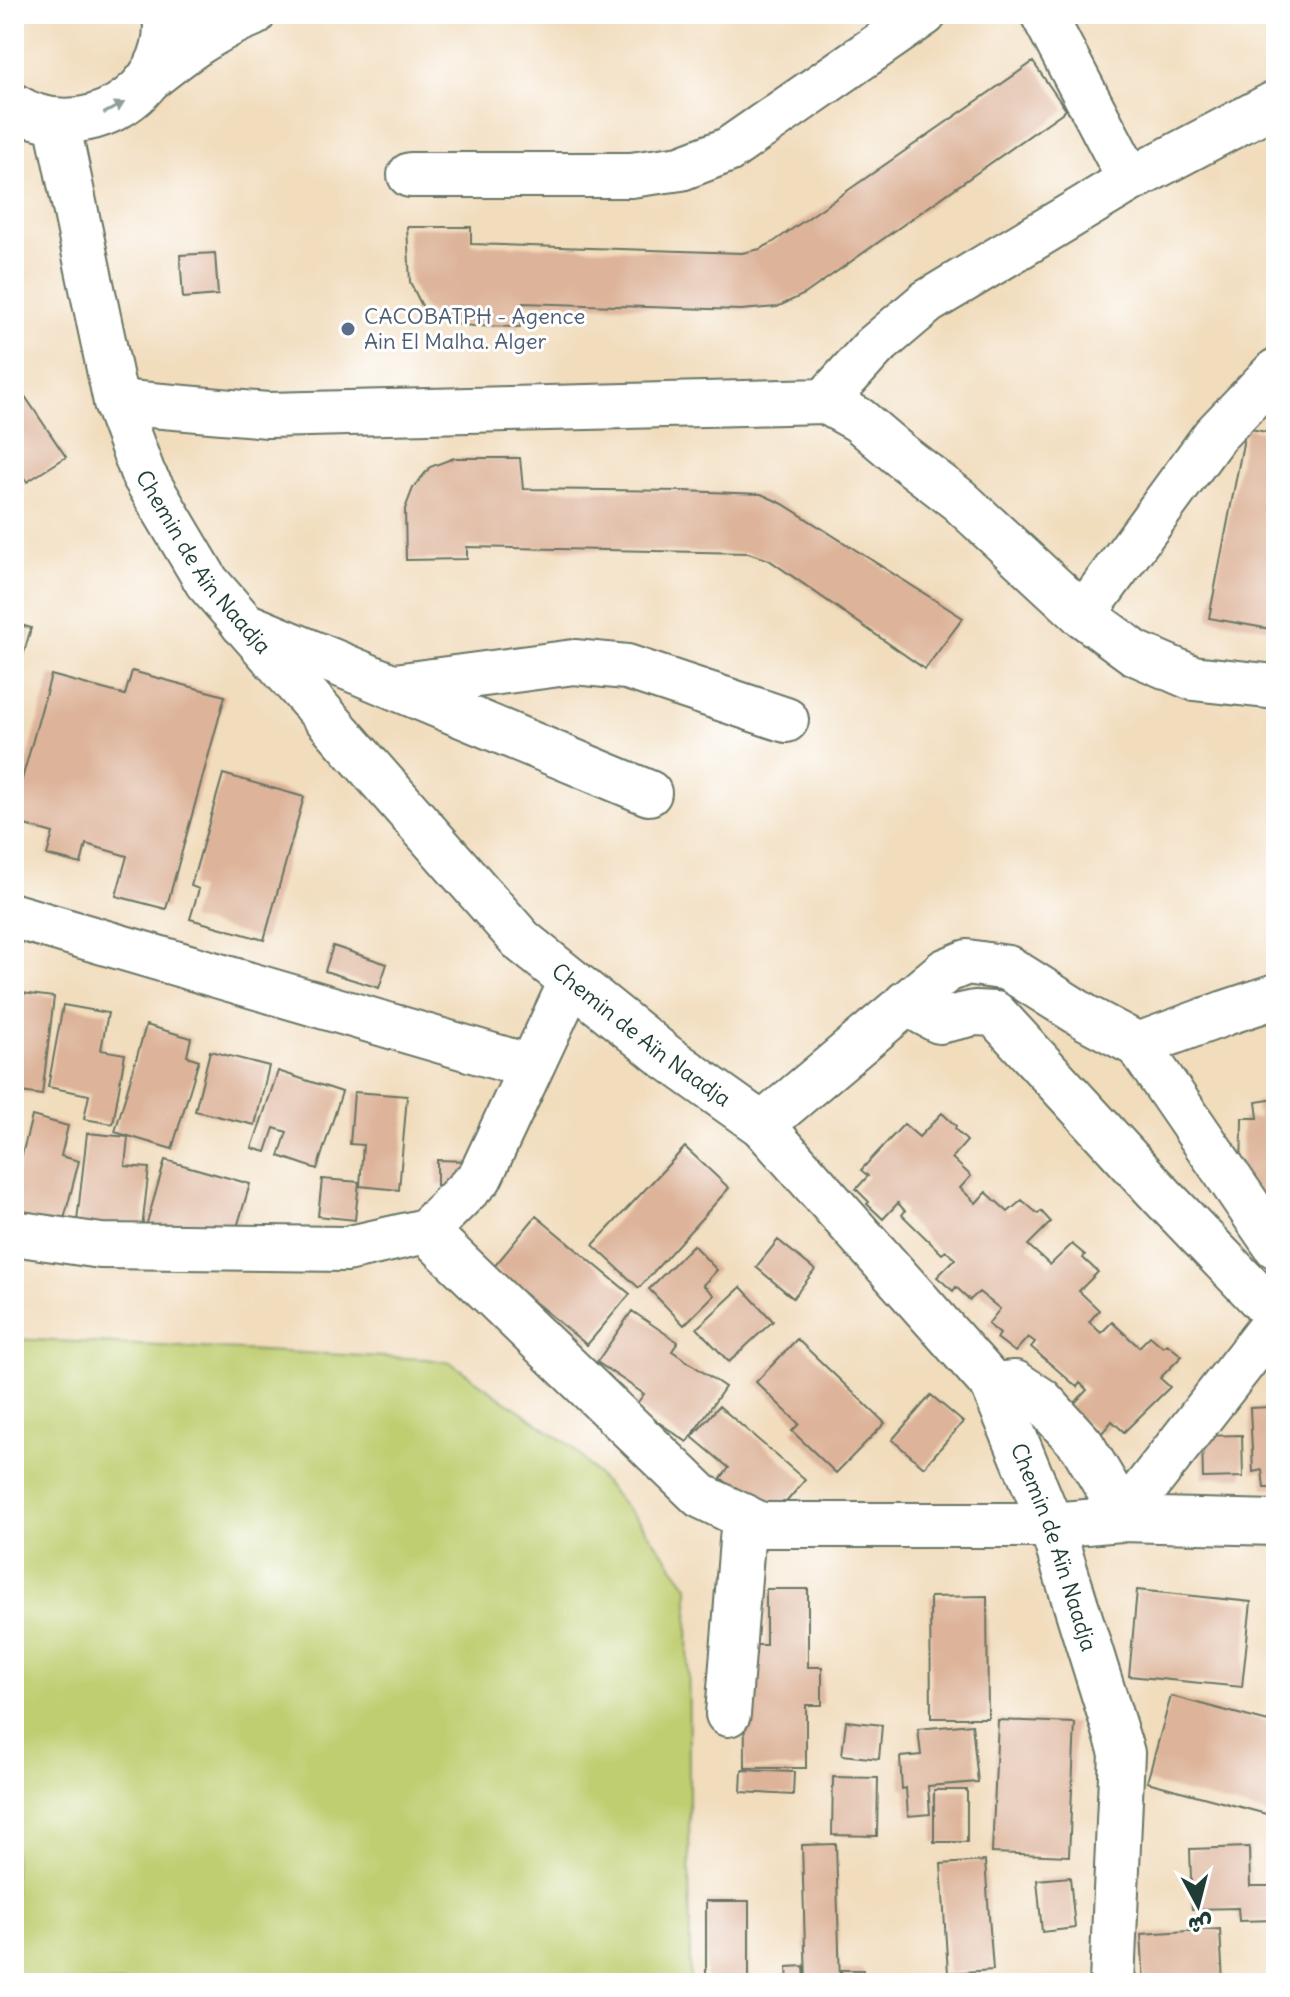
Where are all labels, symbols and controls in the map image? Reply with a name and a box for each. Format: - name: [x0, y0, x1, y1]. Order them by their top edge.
- one-way arrow: [103, 101, 125, 115]
- place label: CACOBATPH - Agence Ain El Malha. Alger: [364, 302, 585, 355]
- marker: CACOBATPH - Agence Ain El Malha. Alger: [339, 320, 357, 338]
- street label: Chemin de Aïn Naadja: [130, 465, 277, 659]
- street label: Chemin de Aïn Naadja: [546, 957, 736, 1112]
- street label: Chemin de Aïn Naadja: [1005, 1439, 1103, 1655]
- north arrow: [1158, 1865, 1238, 1945]
- text: ش: [1187, 1909, 1214, 1940]

